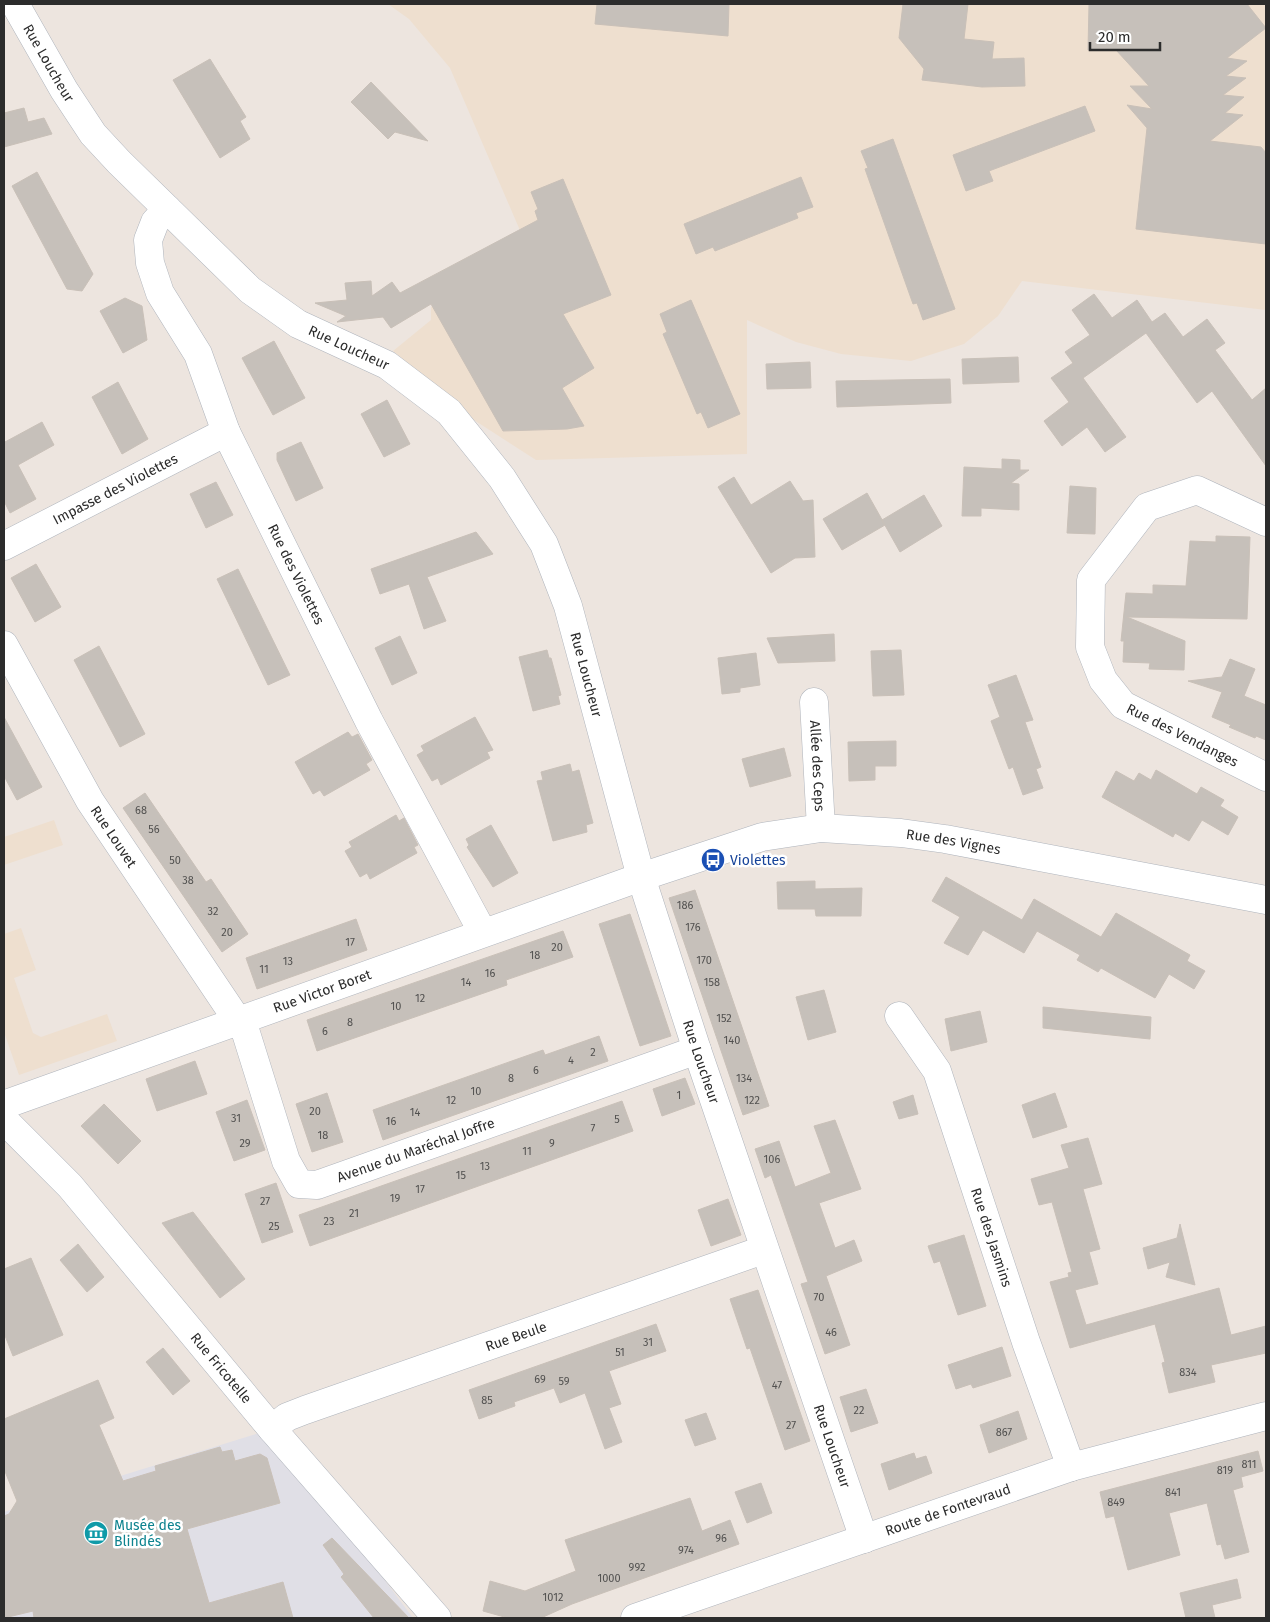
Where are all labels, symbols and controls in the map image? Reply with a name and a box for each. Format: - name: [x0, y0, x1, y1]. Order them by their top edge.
- scale bar: [1090, 20, 1160, 52]
- street label: Rue Loucheur: [20, 21, 78, 106]
- text: 20 m: [1098, 28, 1131, 46]
- street label: Rue Loucheur: [306, 322, 393, 374]
- street label: Impasse des Violettes: [50, 450, 181, 528]
- street label: Rue des Violettes: [264, 521, 329, 628]
- street label: Rue Loucheur: [567, 630, 606, 719]
- street label: Rue des Vendanges: [1124, 700, 1242, 770]
- street label: Allée des Ceps: [807, 720, 829, 813]
- street label: Rue Louvet: [87, 803, 141, 871]
- house number: 68: [135, 804, 147, 817]
- house number: 56: [148, 823, 160, 836]
- street label: Rue des Vignes: [905, 825, 1003, 858]
- bus stop icon: Violettes: [700, 847, 726, 873]
- place label: Violettes: [730, 852, 786, 869]
- house number: 50: [169, 854, 181, 867]
- house number: 38: [182, 874, 194, 887]
- house number: 186: [677, 899, 693, 912]
- house number: 32: [208, 905, 218, 918]
- house number: 176: [685, 921, 701, 934]
- house number: 20: [221, 926, 233, 939]
- house number: 17: [345, 936, 355, 949]
- house number: 20: [551, 941, 563, 954]
- house number: 18: [530, 949, 540, 962]
- house number: 170: [696, 954, 712, 967]
- house number: 13: [283, 955, 293, 968]
- house number: 11: [259, 963, 269, 976]
- street label: Rue Victor Boret: [271, 965, 374, 1016]
- house number: 16: [485, 967, 495, 980]
- house number: 14: [461, 976, 471, 989]
- house number: 158: [704, 976, 720, 989]
- house number: 12: [415, 992, 425, 1005]
- house number: 10: [391, 1000, 401, 1013]
- house number: 152: [716, 1012, 732, 1025]
- house number: 8: [347, 1016, 353, 1029]
- street label: Rue Loucheur: [679, 1018, 723, 1106]
- house number: 6: [322, 1025, 328, 1038]
- house number: 140: [724, 1034, 740, 1047]
- house number: 2: [590, 1046, 596, 1059]
- house number: 4: [568, 1054, 574, 1067]
- house number: 6: [533, 1064, 539, 1077]
- house number: 8: [508, 1072, 514, 1085]
- house number: 134: [736, 1072, 752, 1085]
- house number: 10: [471, 1085, 481, 1098]
- house number: 1: [677, 1089, 681, 1102]
- house number: 12: [446, 1094, 456, 1107]
- house number: 122: [744, 1094, 760, 1107]
- house number: 20: [309, 1105, 321, 1118]
- house number: 14: [410, 1106, 420, 1119]
- house number: 31: [231, 1112, 241, 1125]
- house number: 5: [614, 1113, 620, 1126]
- street label: Avenue du Maréchal Joffre: [334, 1114, 497, 1186]
- house number: 16: [386, 1115, 396, 1128]
- house number: 7: [591, 1122, 596, 1135]
- house number: 18: [318, 1129, 328, 1142]
- house number: 29: [239, 1137, 251, 1150]
- house number: 9: [549, 1137, 555, 1150]
- house number: 11: [522, 1145, 532, 1158]
- house number: 106: [764, 1153, 781, 1166]
- house number: 13: [480, 1160, 490, 1173]
- house number: 15: [456, 1169, 467, 1182]
- house number: 17: [415, 1183, 425, 1196]
- street label: Rue des Jasmins: [967, 1186, 1016, 1290]
- house number: 19: [390, 1192, 400, 1205]
- house number: 27: [260, 1195, 270, 1208]
- house number: 21: [349, 1207, 359, 1220]
- house number: 23: [324, 1215, 334, 1228]
- house number: 25: [269, 1220, 280, 1233]
- house number: 70: [814, 1291, 824, 1304]
- street label: Rue Beule: [483, 1318, 549, 1355]
- house number: 46: [825, 1326, 837, 1339]
- street label: Rue Fricotelle: [187, 1329, 256, 1407]
- house number: 31: [643, 1336, 653, 1349]
- house number: 51: [615, 1346, 625, 1359]
- house number: 834: [1179, 1366, 1197, 1379]
- house number: 69: [534, 1373, 546, 1386]
- house number: 59: [558, 1375, 570, 1388]
- house number: 47: [772, 1379, 782, 1392]
- house number: 85: [481, 1394, 493, 1407]
- street label: Rue Loucheur: [810, 1402, 855, 1491]
- house number: 22: [854, 1404, 864, 1417]
- house number: 27: [786, 1419, 796, 1432]
- house number: 867: [996, 1426, 1012, 1439]
- house number: 811: [1241, 1458, 1257, 1471]
- house number: 819: [1217, 1464, 1233, 1477]
- street label: Route de Fontevraud: [883, 1480, 1013, 1539]
- house number: 841: [1165, 1486, 1181, 1499]
- house number: 849: [1107, 1496, 1125, 1509]
- place label: Musée des Blindés: [114, 1517, 182, 1550]
- museum icon: Musée des Blindés: [83, 1520, 109, 1546]
- house number: 96: [715, 1532, 727, 1545]
- house number: 974: [678, 1544, 694, 1557]
- house number: 992: [629, 1561, 645, 1574]
- house number: 1000: [597, 1572, 621, 1585]
- house number: 1012: [543, 1591, 563, 1604]

